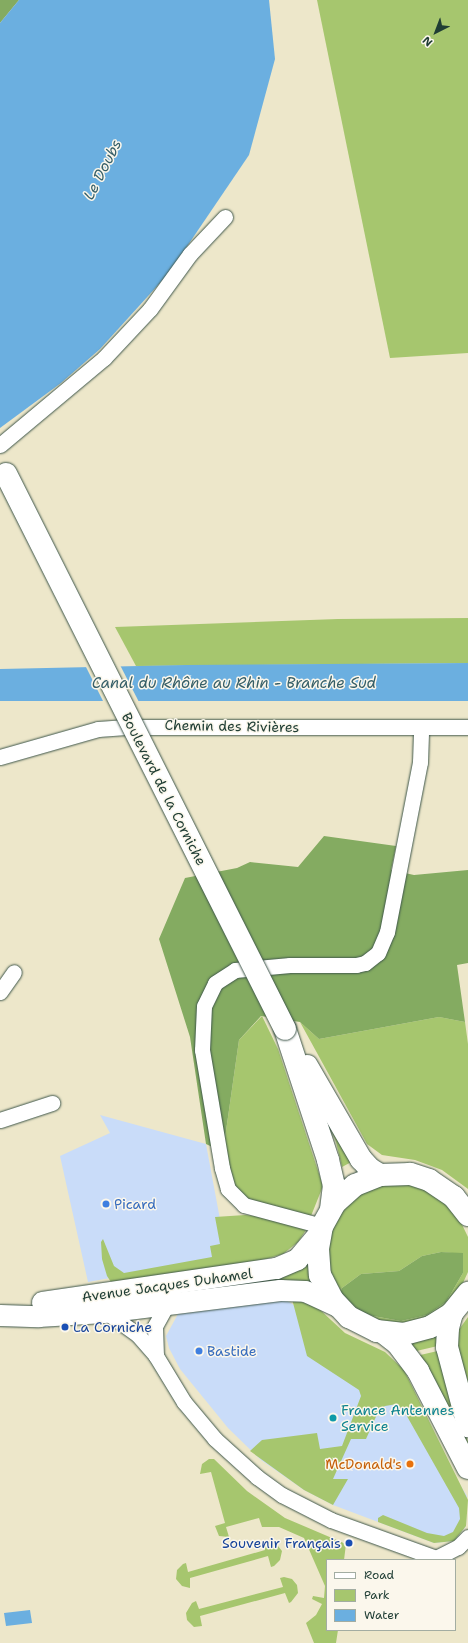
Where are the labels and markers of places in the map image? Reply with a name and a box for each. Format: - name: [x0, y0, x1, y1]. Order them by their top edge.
- place label: Picard: [114, 1196, 156, 1212]
- marker: Picard: [101, 1199, 111, 1209]
- place label: La Corniche: [73, 1319, 152, 1335]
- marker: La Corniche: [60, 1322, 70, 1332]
- place label: Bastide: [207, 1343, 257, 1359]
- marker: Bastide: [194, 1346, 204, 1356]
- place label: France Antennes Service: [341, 1402, 454, 1434]
- marker: France Antennes Service: [328, 1413, 338, 1423]
- place label: McDonald's: [325, 1456, 402, 1472]
- marker: McDonald's: [405, 1459, 415, 1469]
- place label: Souvenir Français: [222, 1535, 341, 1551]
- marker: Souvenir Français: [344, 1538, 354, 1548]

